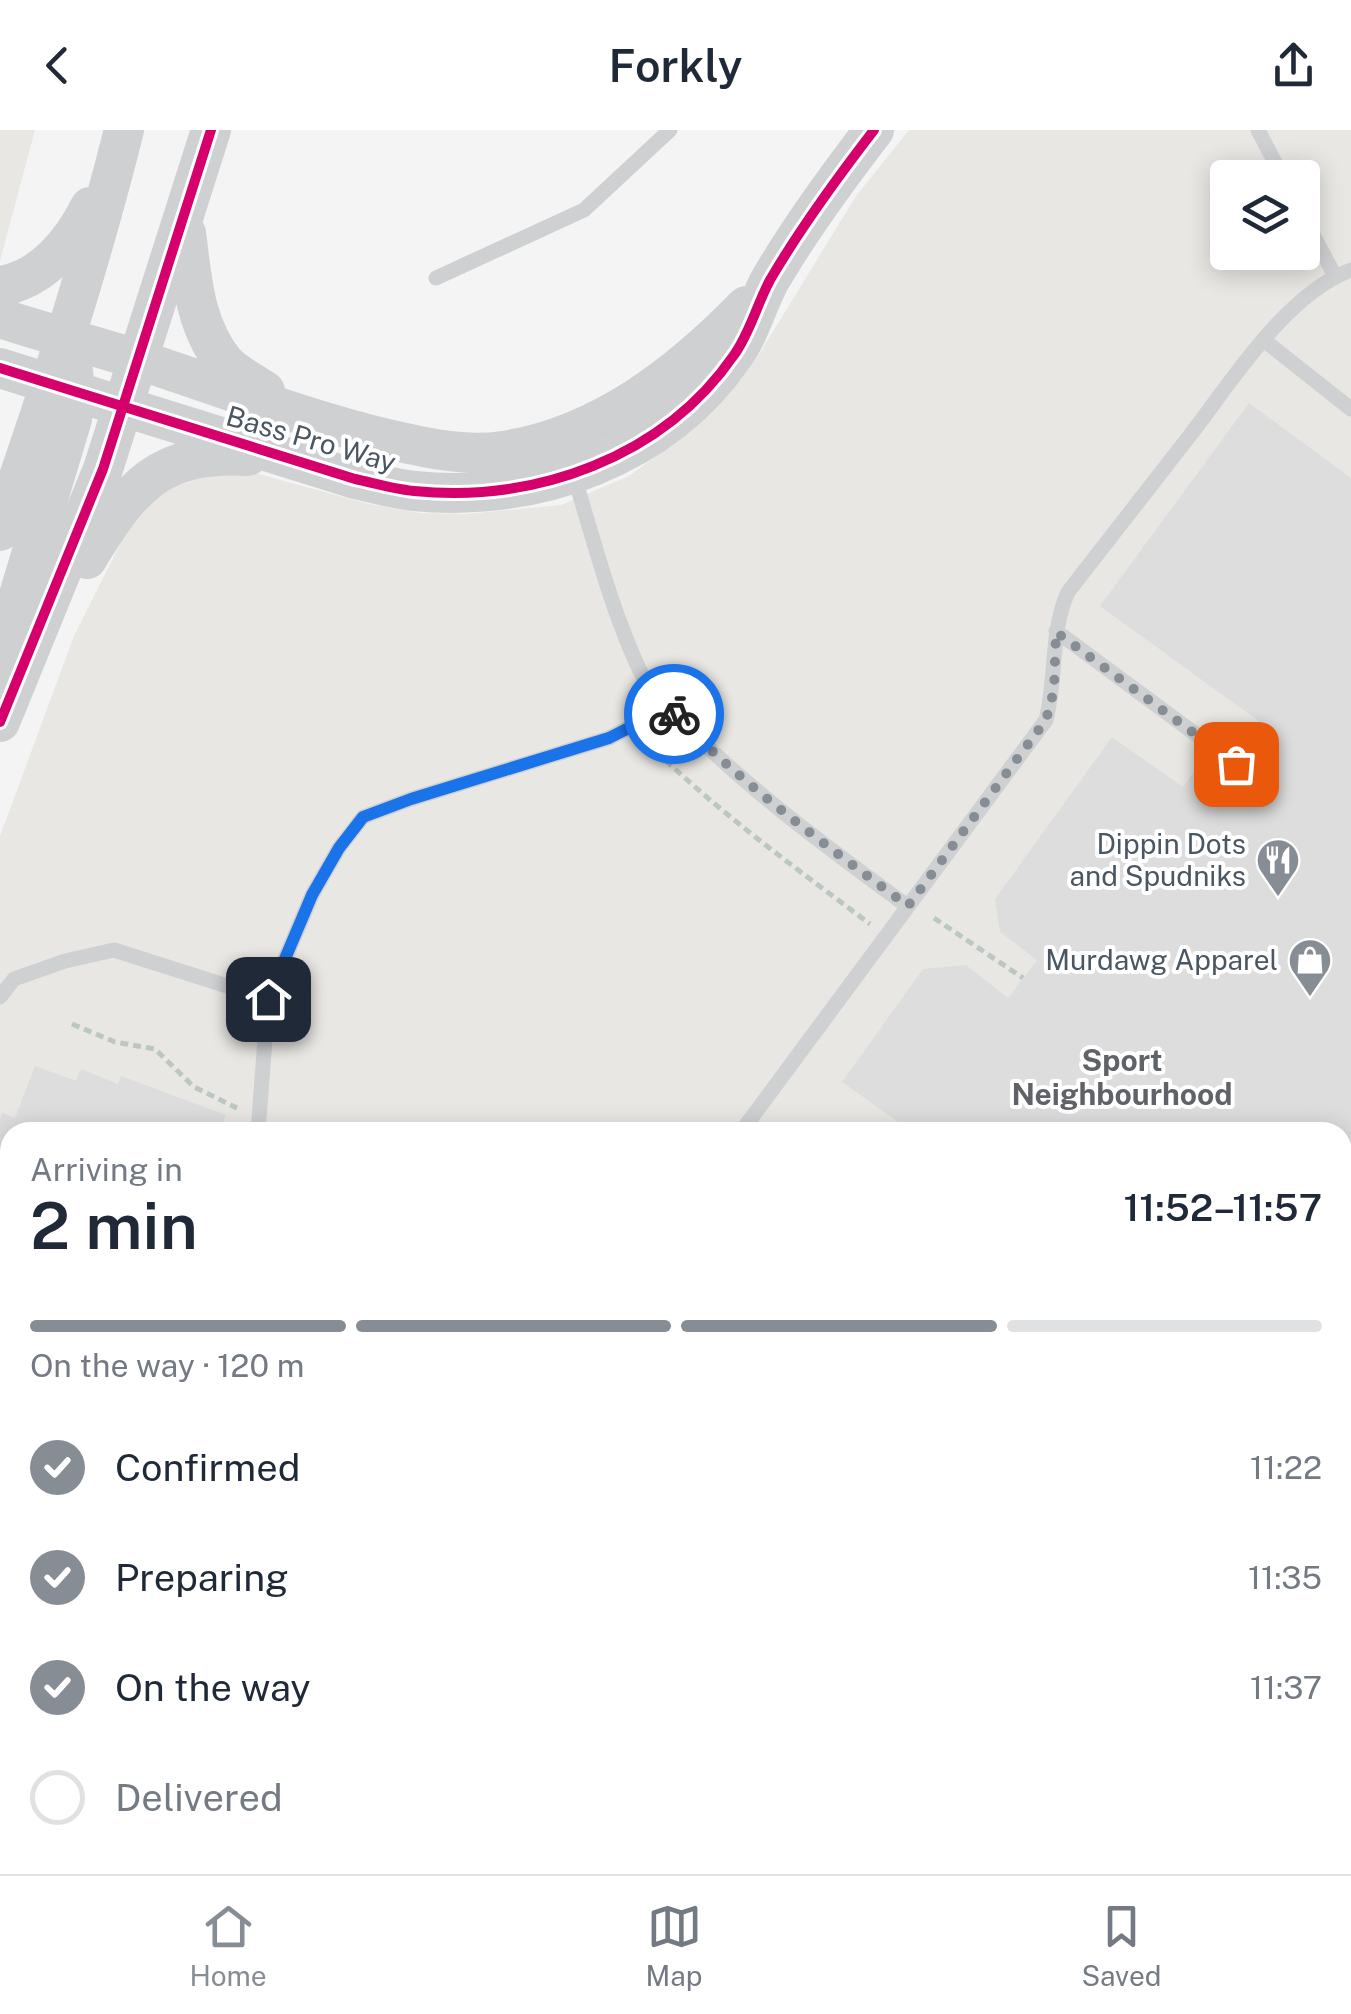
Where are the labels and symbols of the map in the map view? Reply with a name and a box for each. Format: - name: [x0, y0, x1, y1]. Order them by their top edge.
- street label: Bass Pro Way: [223, 399, 400, 478]
- courier: [624, 664, 724, 764]
- pin: [1194, 722, 1279, 807]
- place label: Dippin Dots and Spudniks: [1070, 827, 1246, 892]
- restaurant icon: Dippin Dots and Spudniks: [1255, 837, 1301, 898]
- shop icon: Murdawg Apparel: [1287, 937, 1333, 998]
- place label: Murdawg Apparel: [1045, 943, 1278, 976]
- pin: [226, 957, 311, 1042]
- district label: Sport Neighbourhood: [1011, 1042, 1233, 1112]

